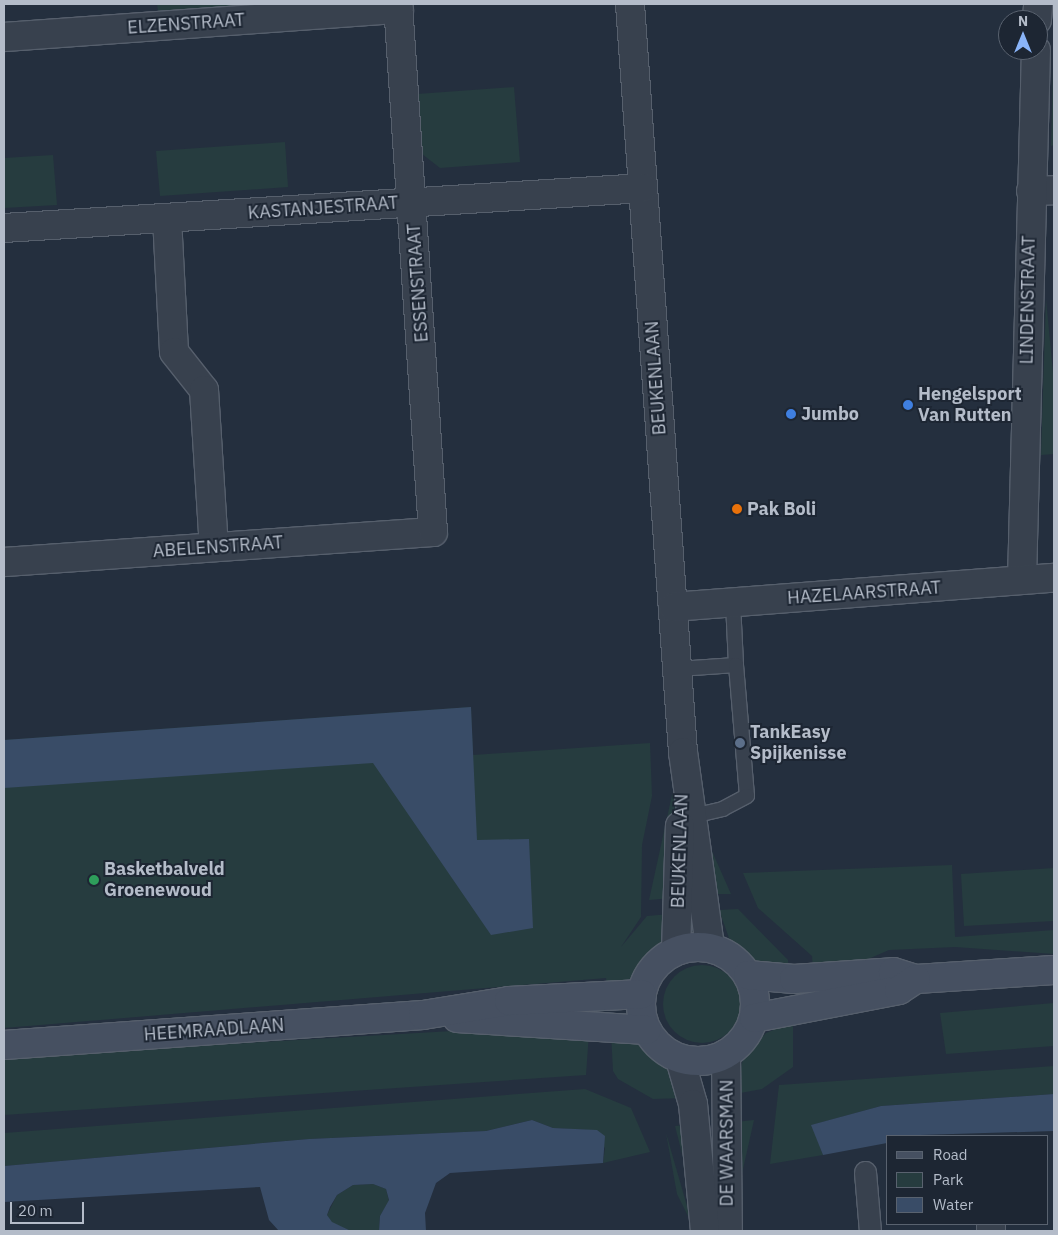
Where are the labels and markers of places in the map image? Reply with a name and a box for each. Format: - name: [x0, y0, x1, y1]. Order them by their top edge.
- place label: Hengelsport Van Rutten: [918, 384, 1022, 426]
- marker: Hengelsport Van Rutten: [902, 399, 914, 411]
- place label: Jumbo: [801, 403, 859, 425]
- marker: Jumbo: [785, 408, 797, 420]
- place label: Pak Boli: [747, 498, 816, 520]
- marker: Pak Boli: [731, 503, 743, 515]
- place label: TankEasy Spijkenisse: [750, 722, 846, 764]
- marker: TankEasy Spijkenisse: [734, 737, 746, 749]
- place label: Basketbalveld Groenewoud: [104, 859, 225, 902]
- marker: Basketbalveld Groenewoud: [88, 874, 100, 886]

